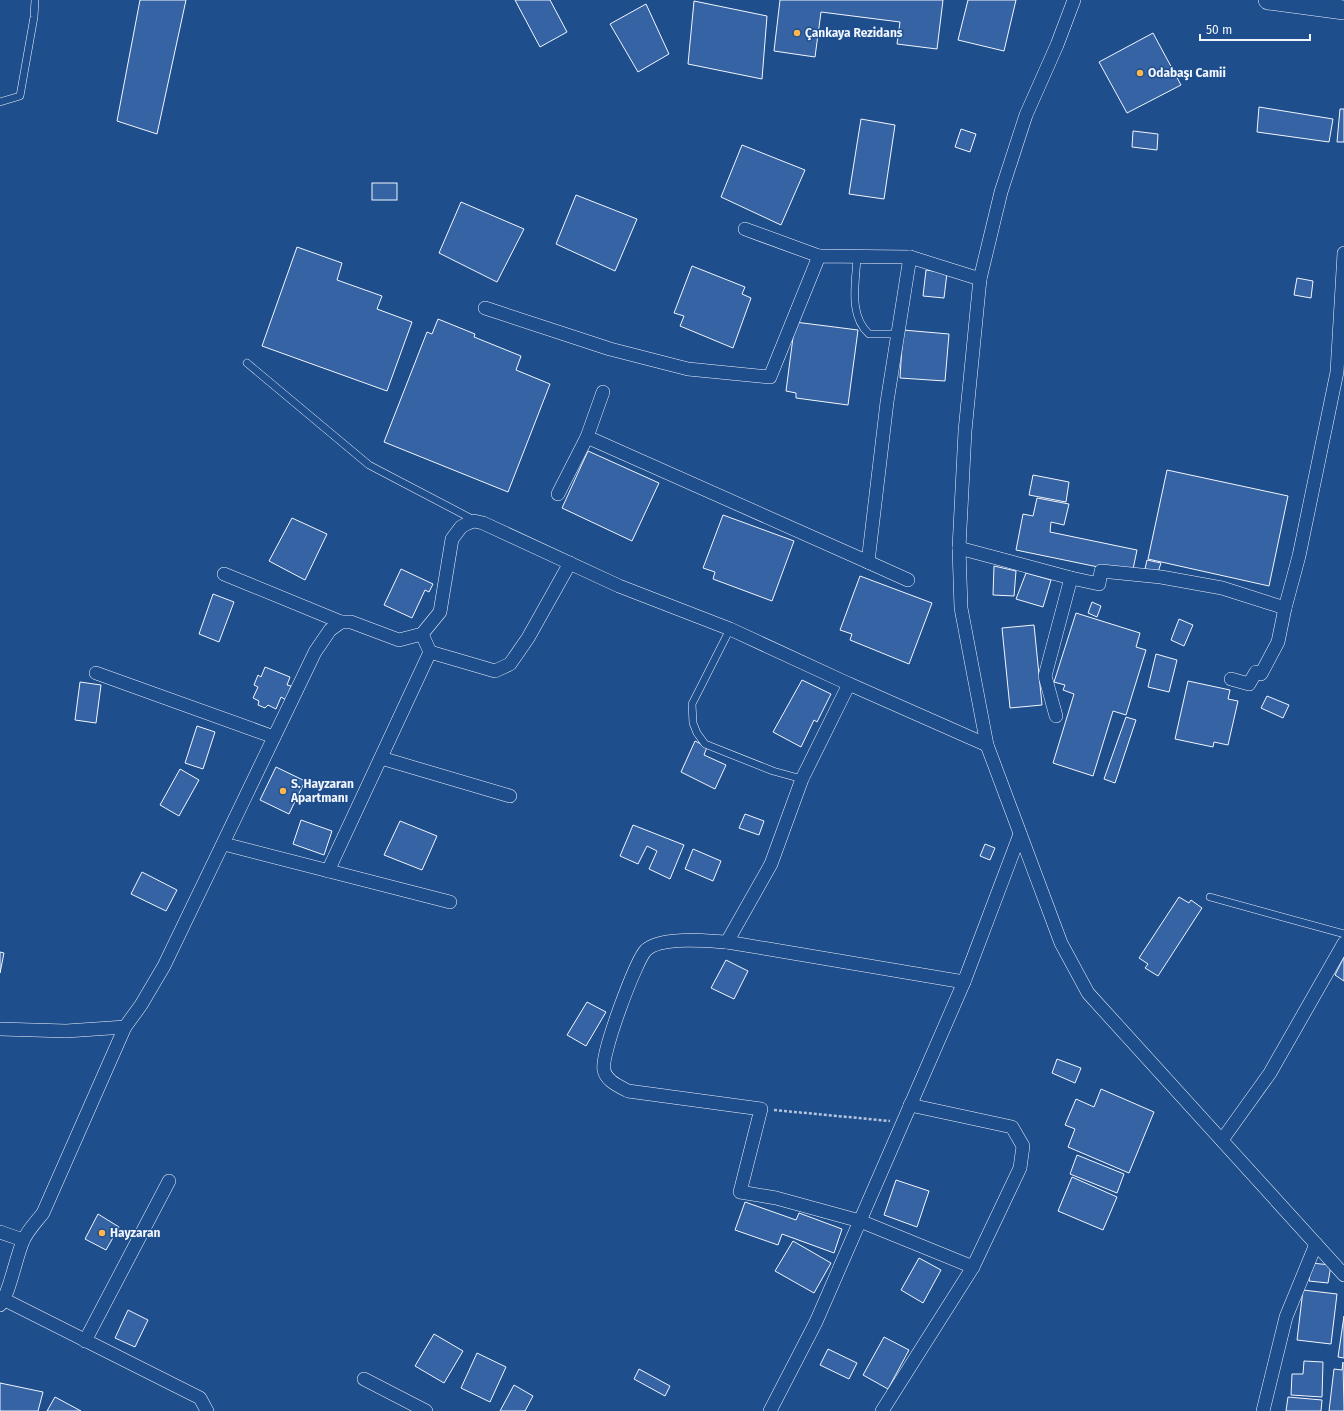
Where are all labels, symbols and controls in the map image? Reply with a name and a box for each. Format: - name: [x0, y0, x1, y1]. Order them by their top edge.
- scale bar: [1200, 16, 1310, 42]
- text: 50 m: [1206, 23, 1232, 37]
- place label: Çankaya Rezidans: [805, 26, 903, 41]
- marker: Çankaya Rezidans: [792, 28, 802, 38]
- place label: Odabaşı Camii: [1148, 66, 1226, 81]
- marker: Odabaşı Camii: [1135, 68, 1145, 78]
- place label: S. Hayzaran Apartmanı: [290, 777, 354, 805]
- marker: S. Hayzaran Apartmanı: [278, 786, 288, 796]
- place label: Hayzaran: [110, 1226, 160, 1240]
- marker: Hayzaran: [97, 1228, 107, 1238]

